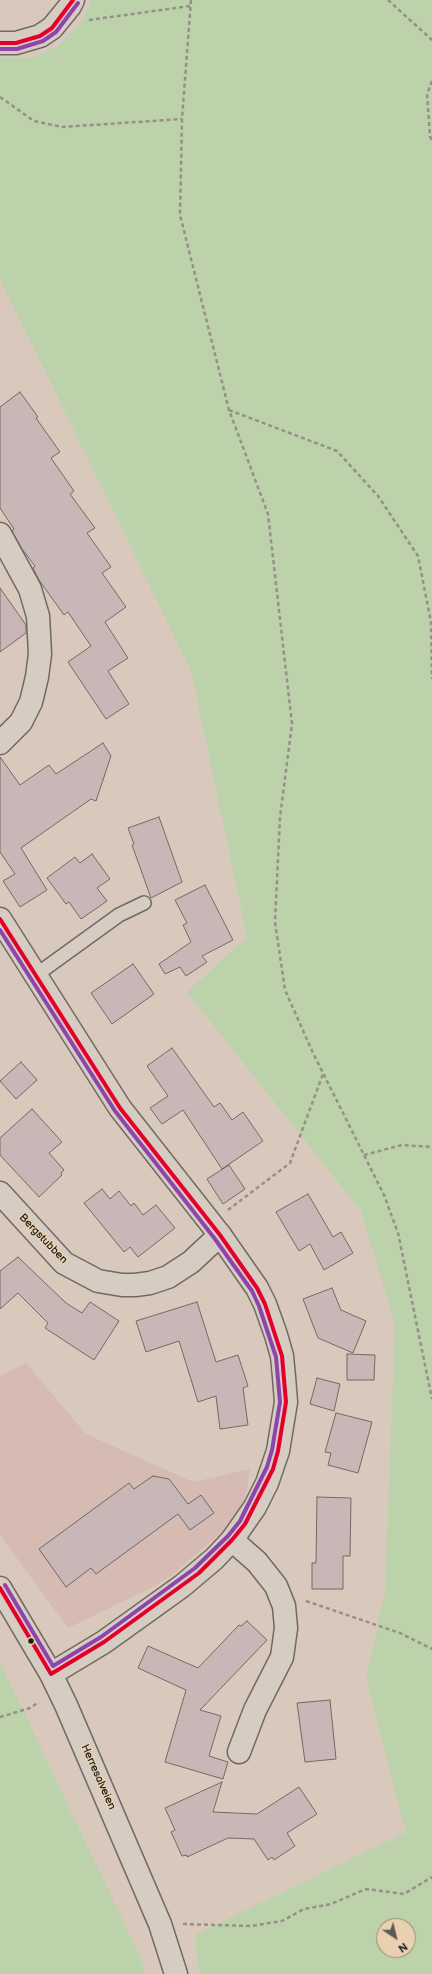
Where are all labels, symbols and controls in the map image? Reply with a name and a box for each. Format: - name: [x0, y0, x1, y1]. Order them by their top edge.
- street label: Bergstubben: [16, 1211, 70, 1267]
- unlabelled marker: [26, 1636, 36, 1646]
- street label: Herresalveien: [78, 1742, 118, 1812]
- north arrow: [376, 1918, 416, 1958]
- text: N: [395, 1940, 410, 1955]

